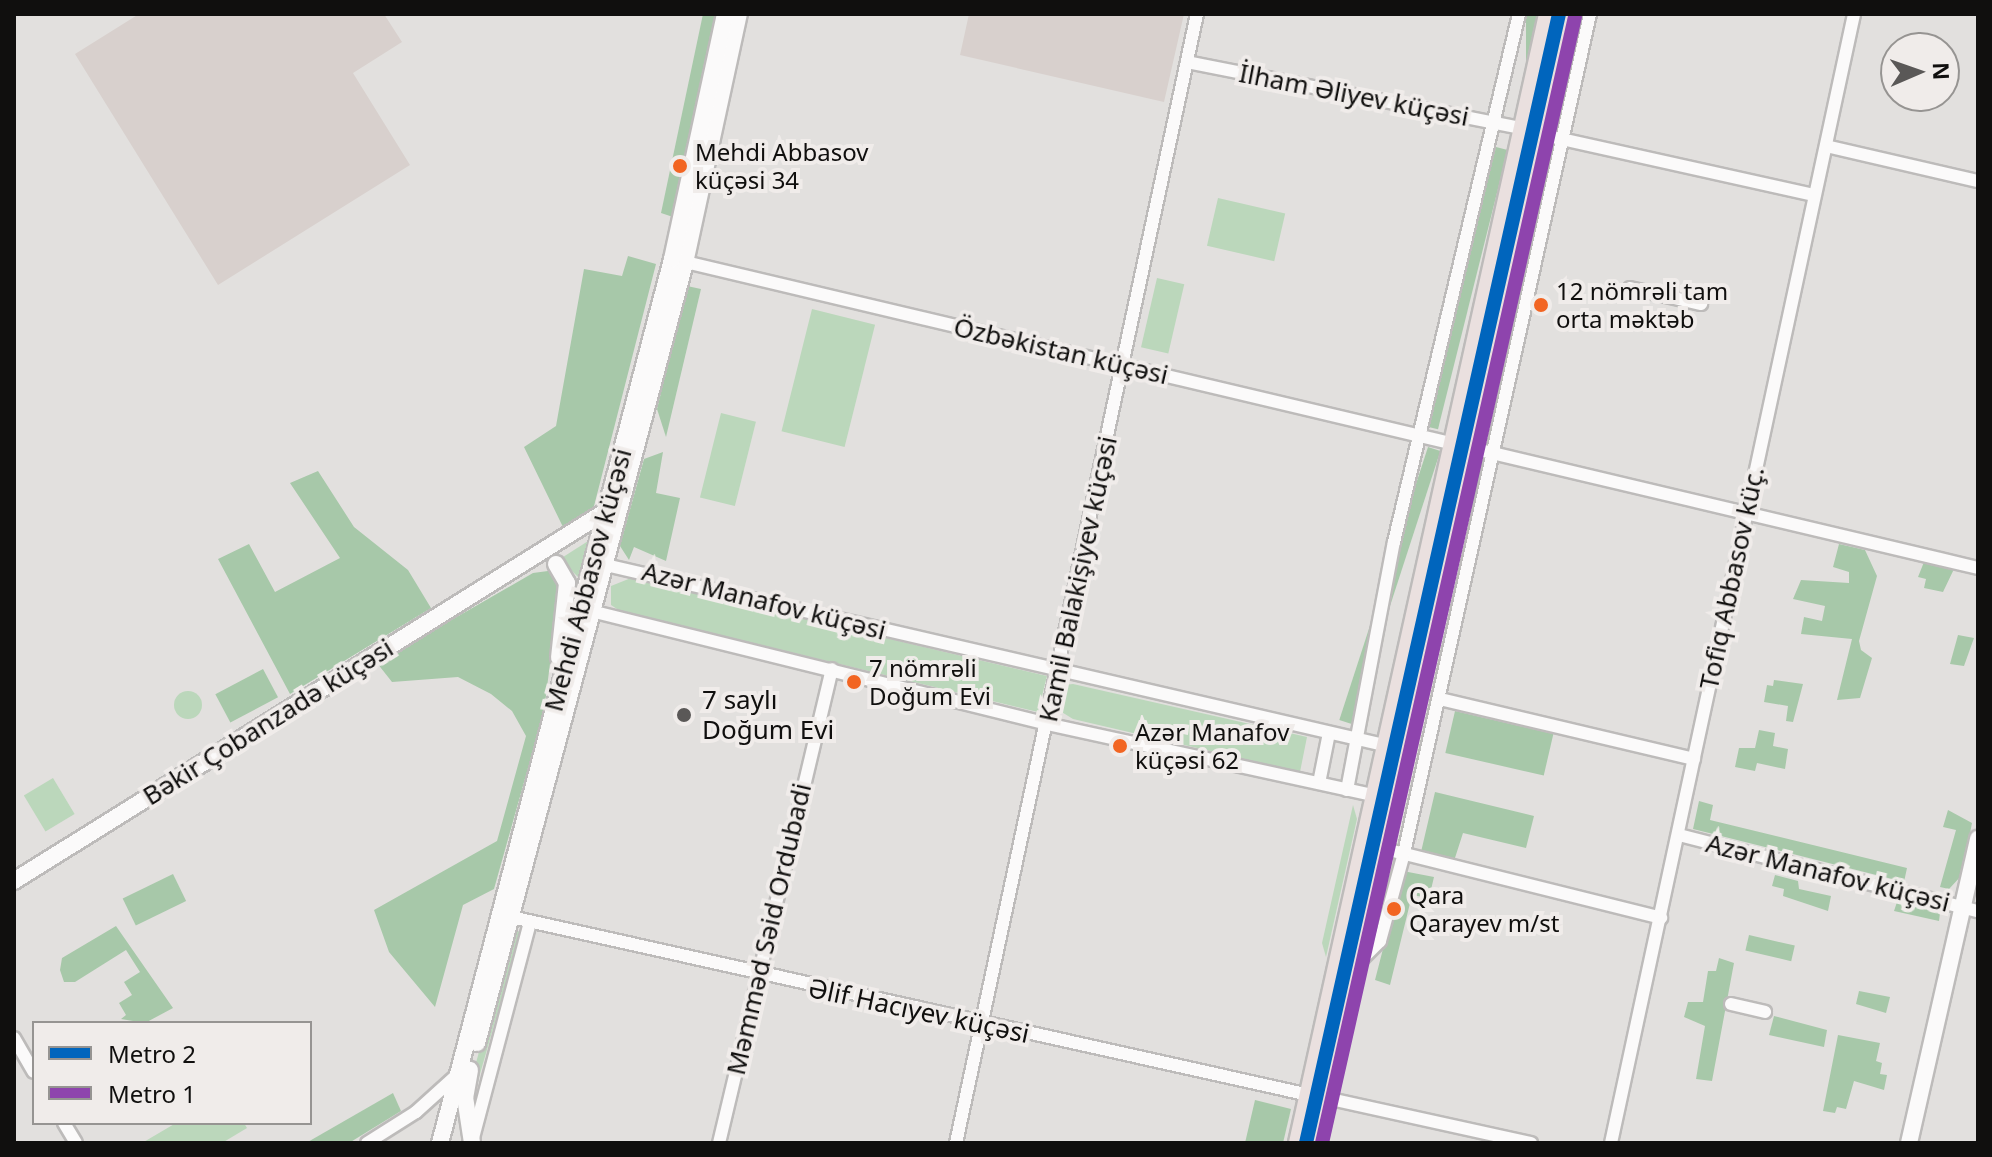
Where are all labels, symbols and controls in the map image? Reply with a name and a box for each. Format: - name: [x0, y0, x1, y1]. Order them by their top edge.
- north arrow: [1880, 32, 1960, 112]
- street label: İlham Əliyev küçəsi: [1236, 57, 1472, 133]
- text: N: [1927, 62, 1957, 81]
- place label: Mehdi Abbasov küçəsi 34: [695, 138, 868, 194]
- marker: Mehdi Abbasov küçəsi 34: [672, 158, 688, 174]
- place label: 12 nömrəli tam orta məktəb: [1556, 277, 1728, 333]
- marker: 12 nömrəli tam orta məktəb: [1533, 297, 1549, 313]
- street label: Özbəkistan küçəsi: [951, 311, 1171, 391]
- street label: Kamil Balakişiyev küçəsi: [1032, 433, 1124, 725]
- street label: Mehdi Abbasov küçəsi: [538, 445, 638, 715]
- street label: Tofiq Abbasov küç.: [1693, 464, 1771, 692]
- street label: Azər Manafov küçəsi: [639, 556, 889, 646]
- street label: Bəkir Çobanzadə küçəsi: [137, 632, 399, 812]
- place label: 7 nömrəli Doğum Evi: [869, 654, 991, 710]
- marker: 7 nömrəli Doğum Evi: [846, 674, 862, 690]
- place label: 7 saylı Doğum Evi: [702, 684, 834, 746]
- marker: 7 saylı Doğum Evi: [673, 704, 695, 726]
- place label: Azər Manafov küçəsi 62: [1135, 718, 1289, 774]
- marker: Azər Manafov küçəsi 62: [1112, 738, 1128, 754]
- street label: Məmməd Səid Ordubadi: [720, 780, 818, 1078]
- street label: Azər Manafov küçəsi: [1703, 828, 1953, 918]
- place label: Qara Qarayev m/st: [1409, 881, 1559, 937]
- marker: Qara Qarayev m/st: [1386, 901, 1402, 917]
- street label: Əlif Hacıyev küçəsi: [806, 972, 1032, 1050]
- legend: [32, 1021, 312, 1125]
- text: Metro 2: [108, 1037, 196, 1070]
- text: Metro 1: [108, 1077, 196, 1110]

